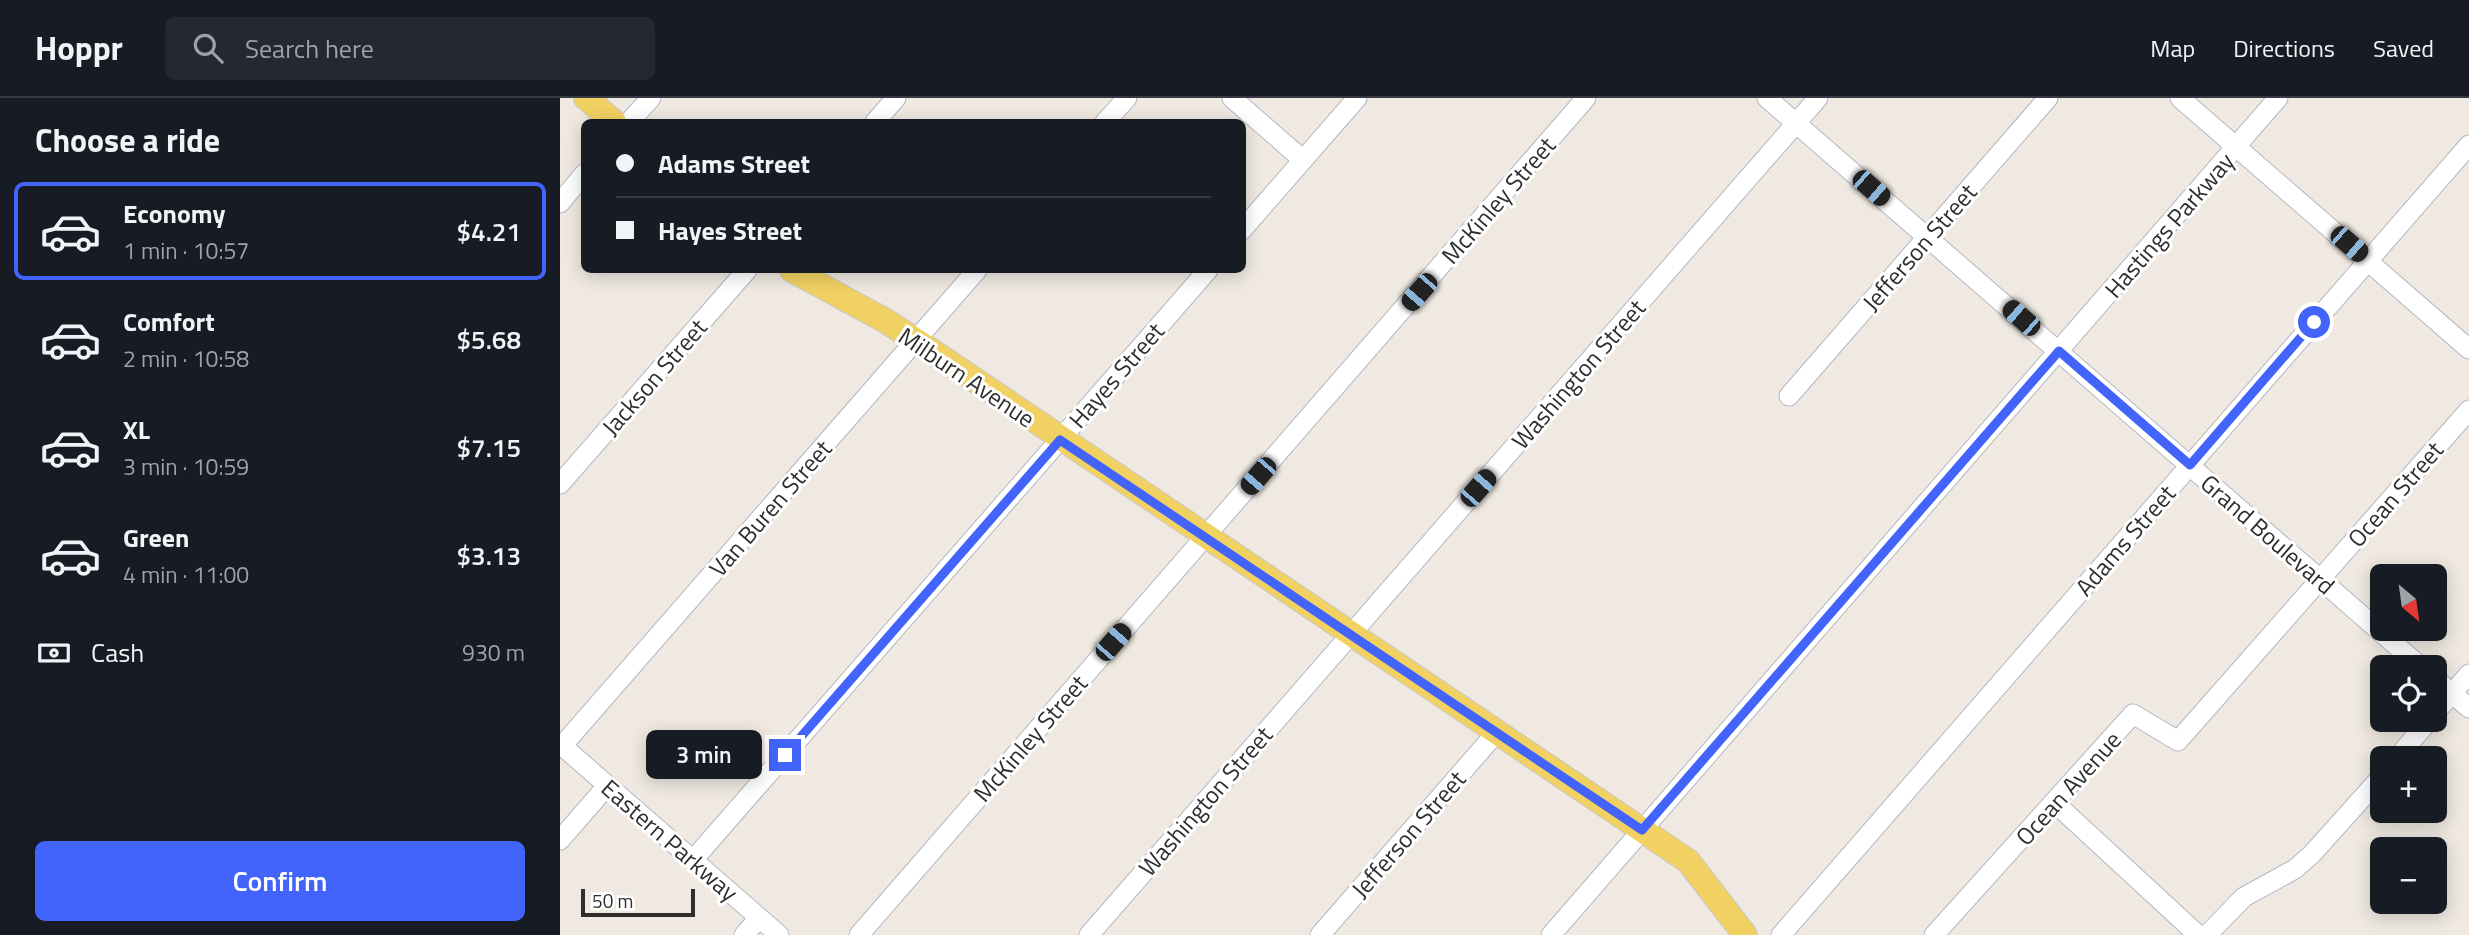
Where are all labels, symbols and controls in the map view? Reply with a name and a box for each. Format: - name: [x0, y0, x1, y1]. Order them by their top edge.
- search box: [165, 17, 655, 80]
- text: Hoppr: [35, 23, 123, 73]
- icon: search: [189, 29, 227, 67]
- text: Search here: [245, 29, 374, 68]
- text: Map: [2150, 30, 2195, 66]
- text: Directions: [2233, 30, 2335, 66]
- text: Saved: [2373, 30, 2434, 66]
- text: Choose a ride: [35, 116, 220, 164]
- street label: McKinley Street: [1432, 128, 1564, 272]
- text: Adams Street: [658, 144, 810, 183]
- street label: Hastings Parkway: [2096, 144, 2243, 306]
- car: [1849, 166, 1894, 210]
- street label: Jefferson Street: [1853, 175, 1985, 319]
- text: Economy: [123, 194, 225, 233]
- icon: car: [39, 200, 102, 263]
- text: Hayes Street: [658, 211, 802, 250]
- text: $4.21: [457, 212, 521, 251]
- car: [2327, 222, 2372, 266]
- text: 1 min · 10:57: [123, 233, 249, 268]
- car: [1398, 269, 1441, 315]
- street label: Washington Street: [1503, 291, 1654, 457]
- car: [1999, 296, 2044, 340]
- text: Comfort: [123, 302, 215, 341]
- route start: [2298, 306, 2330, 338]
- icon: car: [39, 308, 102, 371]
- street label: Jackson Street: [593, 310, 715, 443]
- street label: Hayes Street: [1060, 314, 1173, 436]
- street label: Milburn Avenue: [891, 318, 1043, 436]
- text: $5.68: [457, 320, 521, 359]
- text: 2 min · 10:58: [123, 341, 249, 376]
- text: XL: [123, 410, 150, 449]
- icon: car: [39, 416, 102, 479]
- text: $7.15: [457, 428, 521, 467]
- street label: Van Buren Street: [700, 431, 840, 584]
- street label: Ocean Street: [2339, 433, 2452, 555]
- text: 3 min · 10:59: [123, 449, 249, 484]
- car: [1237, 453, 1280, 499]
- car: [1457, 465, 1500, 511]
- street label: Grand Boulevard: [2193, 465, 2343, 603]
- street label: Adams Street: [2066, 476, 2184, 604]
- text: Green: [123, 518, 189, 557]
- icon: car: [39, 524, 102, 587]
- text: $3.13: [457, 536, 521, 575]
- text: 4 min · 11:00: [123, 557, 249, 592]
- north arrow: [2370, 564, 2446, 640]
- map controls: [2370, 564, 2447, 914]
- car: [1092, 619, 1135, 665]
- text: Cash: [91, 633, 144, 672]
- icon: cash: [35, 634, 73, 672]
- text: 930 m: [462, 635, 525, 670]
- button: locate: [2370, 655, 2447, 732]
- street label: McKinley Street: [964, 666, 1096, 810]
- street label: Washington Street: [1130, 718, 1281, 884]
- street label: Ocean Avenue: [2007, 723, 2129, 853]
- callout: 3 min: [645, 730, 761, 780]
- text: 3 min: [676, 737, 732, 772]
- route end: [769, 739, 801, 771]
- button: +: [2370, 746, 2447, 823]
- street label: Jefferson Street: [1342, 762, 1474, 906]
- street label: Eastern Parkway: [594, 770, 747, 910]
- button: −: [2370, 837, 2447, 914]
- button: Confirm: [35, 841, 525, 921]
- scale bar: [581, 886, 695, 918]
- text: 50 m: [592, 886, 633, 915]

